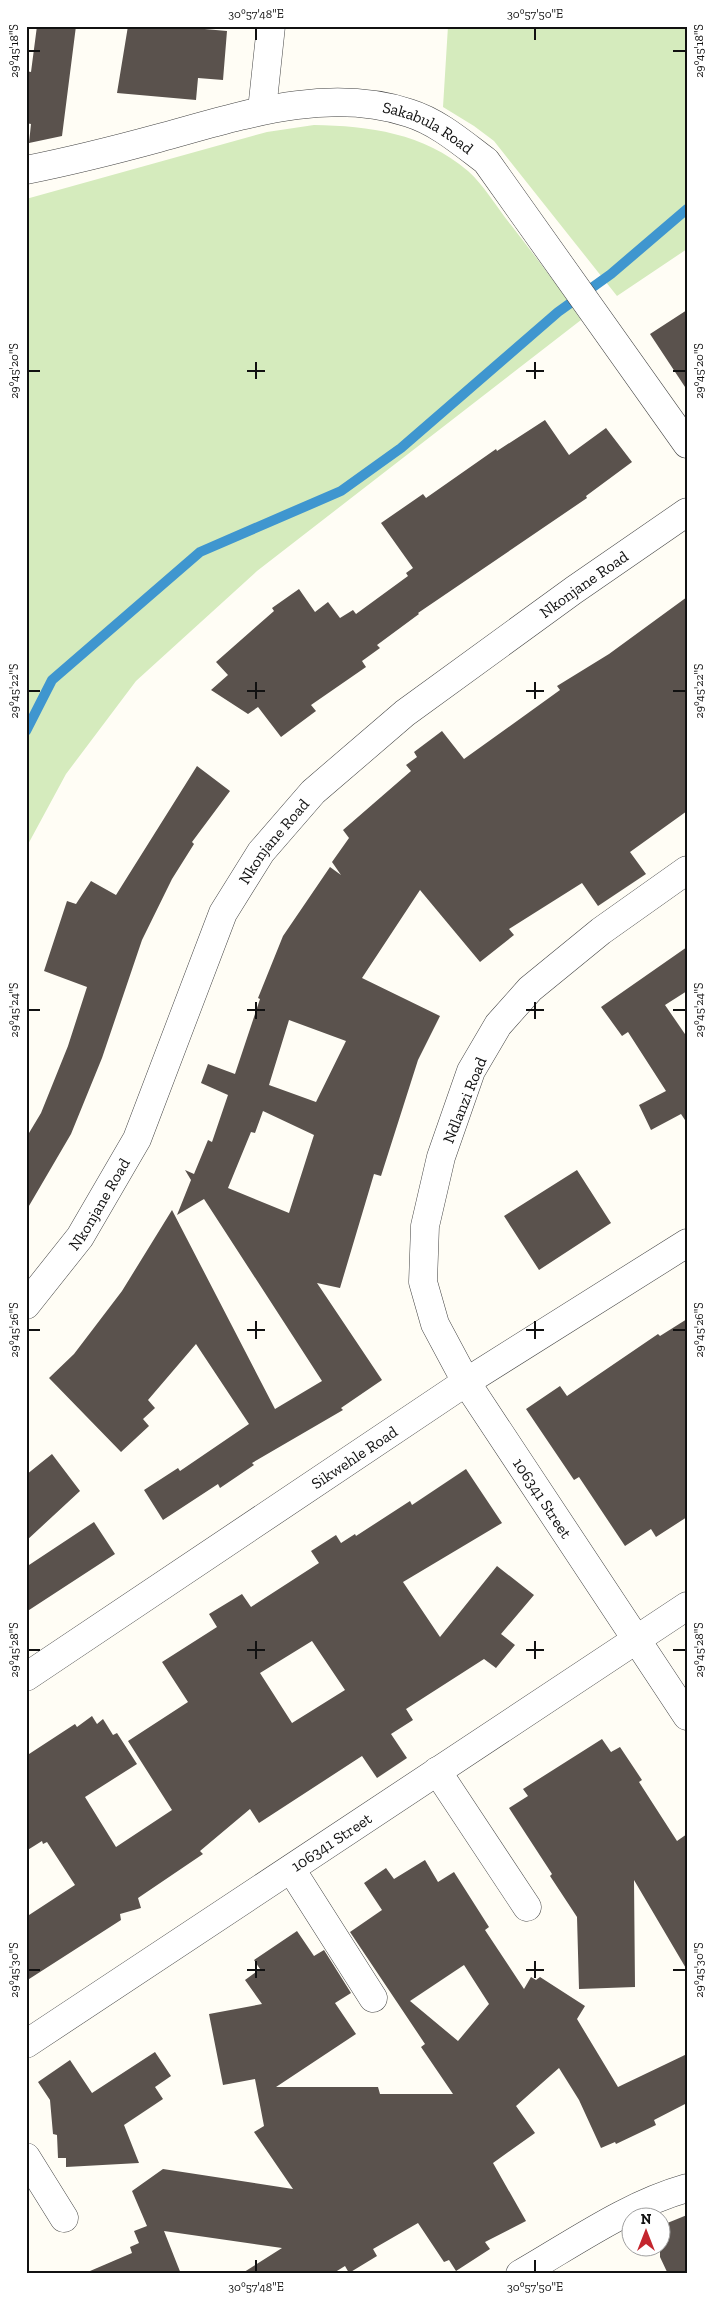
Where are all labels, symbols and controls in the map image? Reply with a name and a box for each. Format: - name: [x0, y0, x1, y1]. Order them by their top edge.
- text: 30°57'48"E: [228, 7, 284, 21]
- text: 30°57'50"E: [507, 7, 563, 21]
- text: 29°45'18"S: [7, 24, 21, 78]
- text: 29°45'18"S: [692, 24, 706, 78]
- street label: Sakabula Road: [381, 97, 477, 158]
- text: 29°45'20"S: [7, 343, 21, 399]
- text: 29°45'20"S: [692, 343, 706, 399]
- street label: Nkonjane Road: [536, 546, 632, 622]
- text: 29°45'22"S: [7, 664, 21, 718]
- text: 29°45'22"S: [692, 664, 706, 718]
- street label: Nkonjane Road: [234, 795, 313, 888]
- text: 29°45'24"S: [7, 983, 21, 1037]
- text: 29°45'24"S: [692, 983, 706, 1037]
- street label: Ndlanzi Road: [439, 1054, 490, 1146]
- street label: Nkonjane Road: [64, 1154, 134, 1254]
- text: 29°45'26"S: [7, 1302, 21, 1358]
- text: 29°45'26"S: [692, 1302, 706, 1358]
- street label: Sikwehle Road: [308, 1422, 401, 1493]
- street label: 106341 Street: [509, 1454, 576, 1542]
- text: 29°45'28"S: [7, 1622, 21, 1678]
- text: 29°45'28"S: [692, 1622, 706, 1678]
- street label: 106341 Street: [288, 1809, 375, 1876]
- text: 29°45'30"S: [7, 1942, 21, 1998]
- text: 29°45'30"S: [692, 1942, 706, 1998]
- north arrow: [620, 2208, 670, 2258]
- text: N: [641, 2211, 652, 2228]
- text: 30°57'48"E: [228, 2280, 284, 2294]
- text: 30°57'50"E: [507, 2280, 563, 2294]

